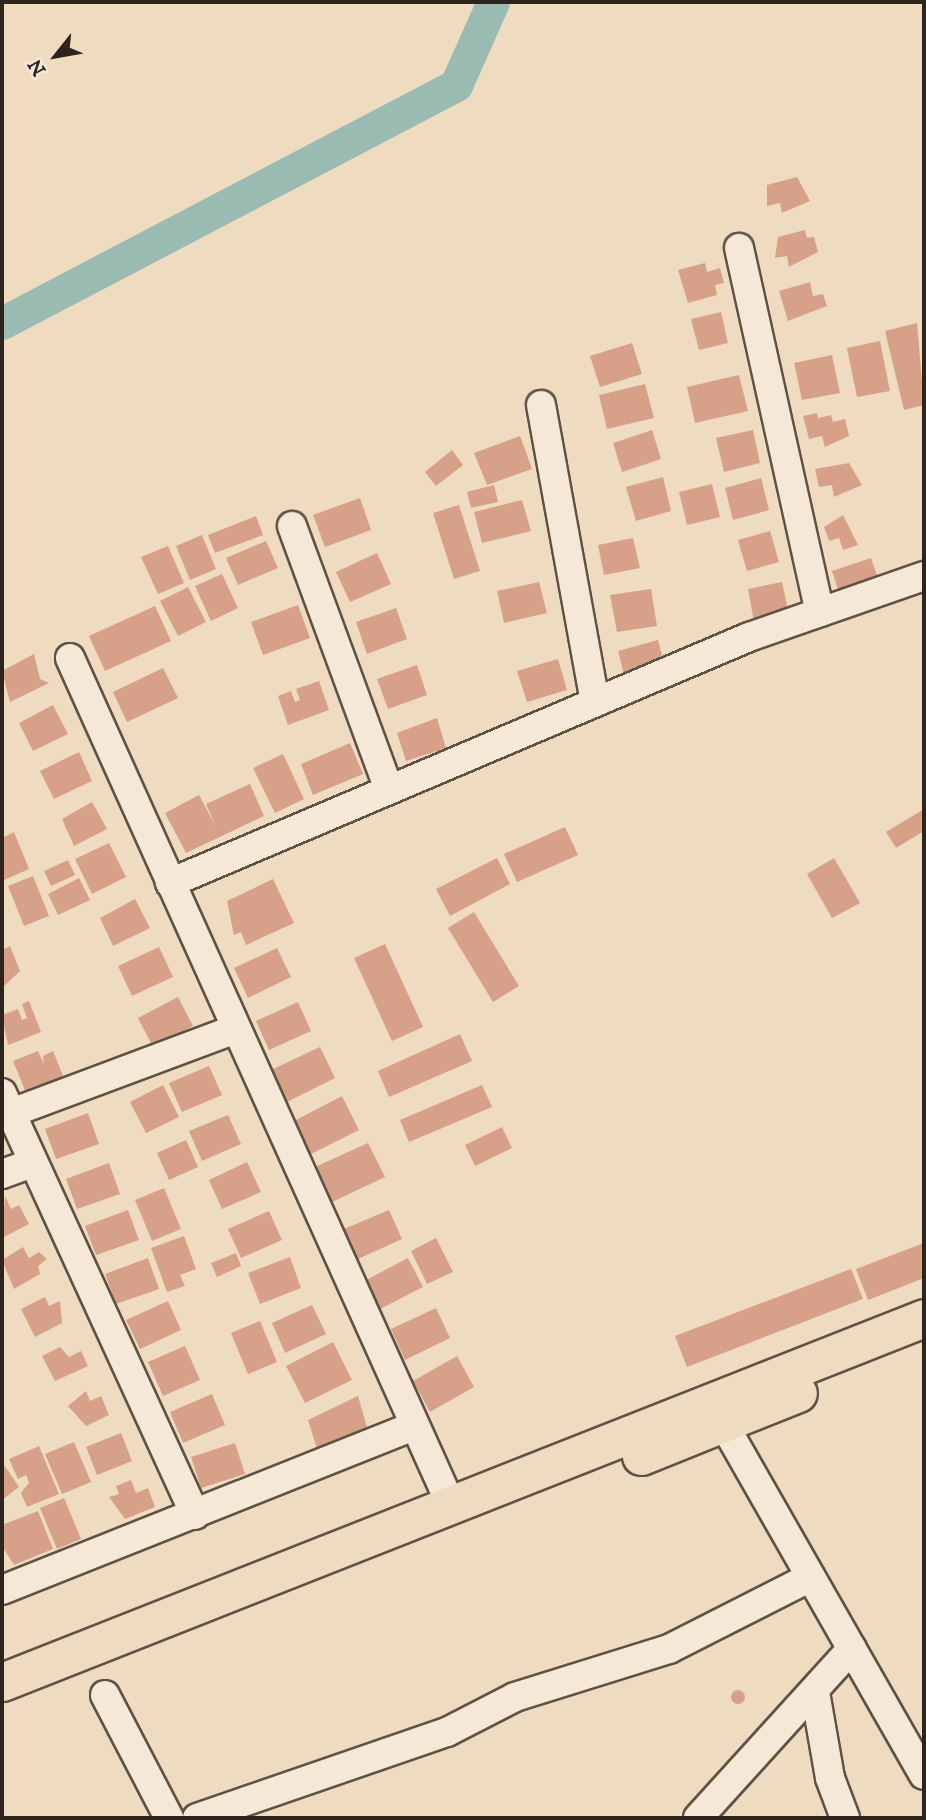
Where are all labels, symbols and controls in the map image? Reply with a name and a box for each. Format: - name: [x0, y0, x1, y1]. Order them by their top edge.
- north arrow: [21, 21, 91, 91]
- text: N: [24, 54, 51, 80]

